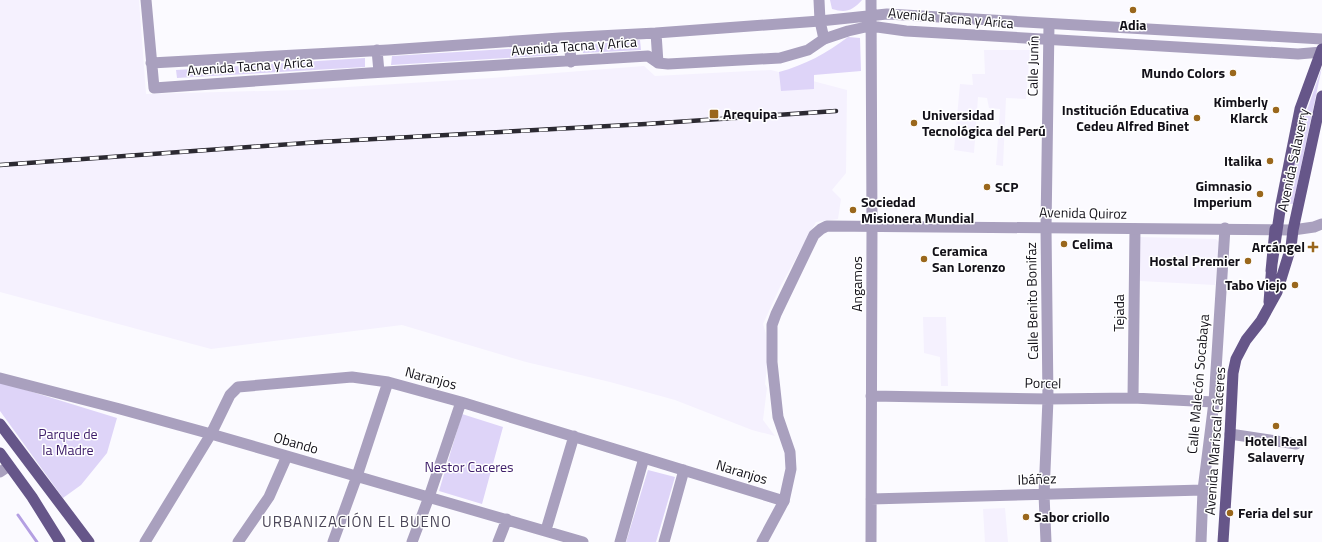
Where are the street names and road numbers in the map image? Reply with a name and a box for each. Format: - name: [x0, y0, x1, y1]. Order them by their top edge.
- street label: Avenida Tacna y Arica: [887, 2, 1015, 33]
- street label: Avenida Tacna y Arica: [510, 31, 638, 60]
- street label: Calle Junín: [1021, 35, 1044, 97]
- street label: Avenida Tacna y Arica: [186, 51, 314, 80]
- street label: Avenida Salaverry: [1271, 106, 1314, 213]
- street label: Avenida Quiroz: [1039, 201, 1127, 224]
- street label: Calle Benito Bonifaz: [1020, 242, 1043, 360]
- street label: Angamos: [846, 256, 867, 312]
- street label: Tejada: [1108, 294, 1129, 332]
- street label: Calle Malecón Socabaya: [1181, 313, 1214, 455]
- street label: Naranjos: [403, 361, 459, 394]
- street label: Avenida Mariscal Cáceres: [1199, 366, 1230, 516]
- street label: Porcel: [1024, 372, 1062, 393]
- street label: Obando: [271, 426, 321, 459]
- street label: Naranjos: [714, 454, 770, 489]
- street label: Ibáñez: [1017, 467, 1057, 490]

